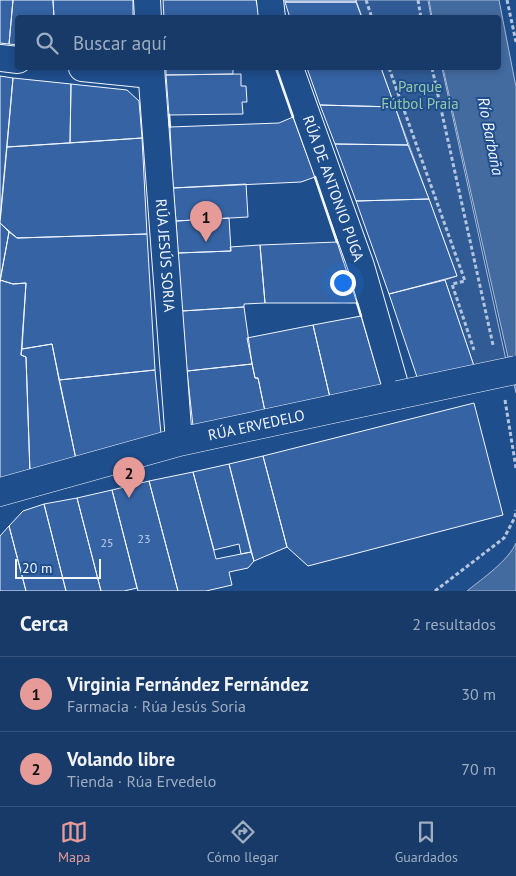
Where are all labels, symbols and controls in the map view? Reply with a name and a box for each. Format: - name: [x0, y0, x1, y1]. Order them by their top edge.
- search box: [15, 15, 501, 70]
- icon: search: [33, 29, 61, 57]
- text: Buscar aquí: [73, 31, 167, 55]
- park label: Parque Fútbol Praia: [381, 77, 459, 113]
- water label: Río Barbaña: [474, 95, 508, 177]
- street label: RÚA DE ANTONIO PUGA: [299, 113, 369, 264]
- street label: RÚA JESÚS SORIA: [152, 198, 179, 313]
- pin: 1: [190, 201, 222, 242]
- your location: [330, 270, 356, 296]
- street label: RÚA ERVEDELO: [206, 405, 306, 445]
- pin: 2: [113, 457, 145, 498]
- house number: 23: [137, 531, 151, 546]
- house number: 25: [100, 535, 114, 550]
- scale bar: [15, 556, 101, 579]
- text: 20 m: [22, 559, 52, 577]
- text: Cerca: [20, 610, 69, 637]
- text: 2 resultados: [412, 614, 496, 634]
- text: Virginia Fernández Fernández: [67, 672, 309, 696]
- text: 1: [31, 684, 41, 704]
- text: 30 m: [461, 684, 496, 704]
- text: Farmacia · Rúa Jesús Soria: [67, 696, 246, 716]
- text: Volando libre: [67, 747, 175, 771]
- text: 2: [31, 759, 41, 779]
- text: 70 m: [461, 759, 496, 779]
- text: Tienda · Rúa Ervedelo: [67, 771, 216, 791]
- tab: Mapa: [58, 818, 91, 866]
- tab: Cómo llegar: [207, 818, 279, 866]
- tab: Guardados: [395, 818, 458, 866]

